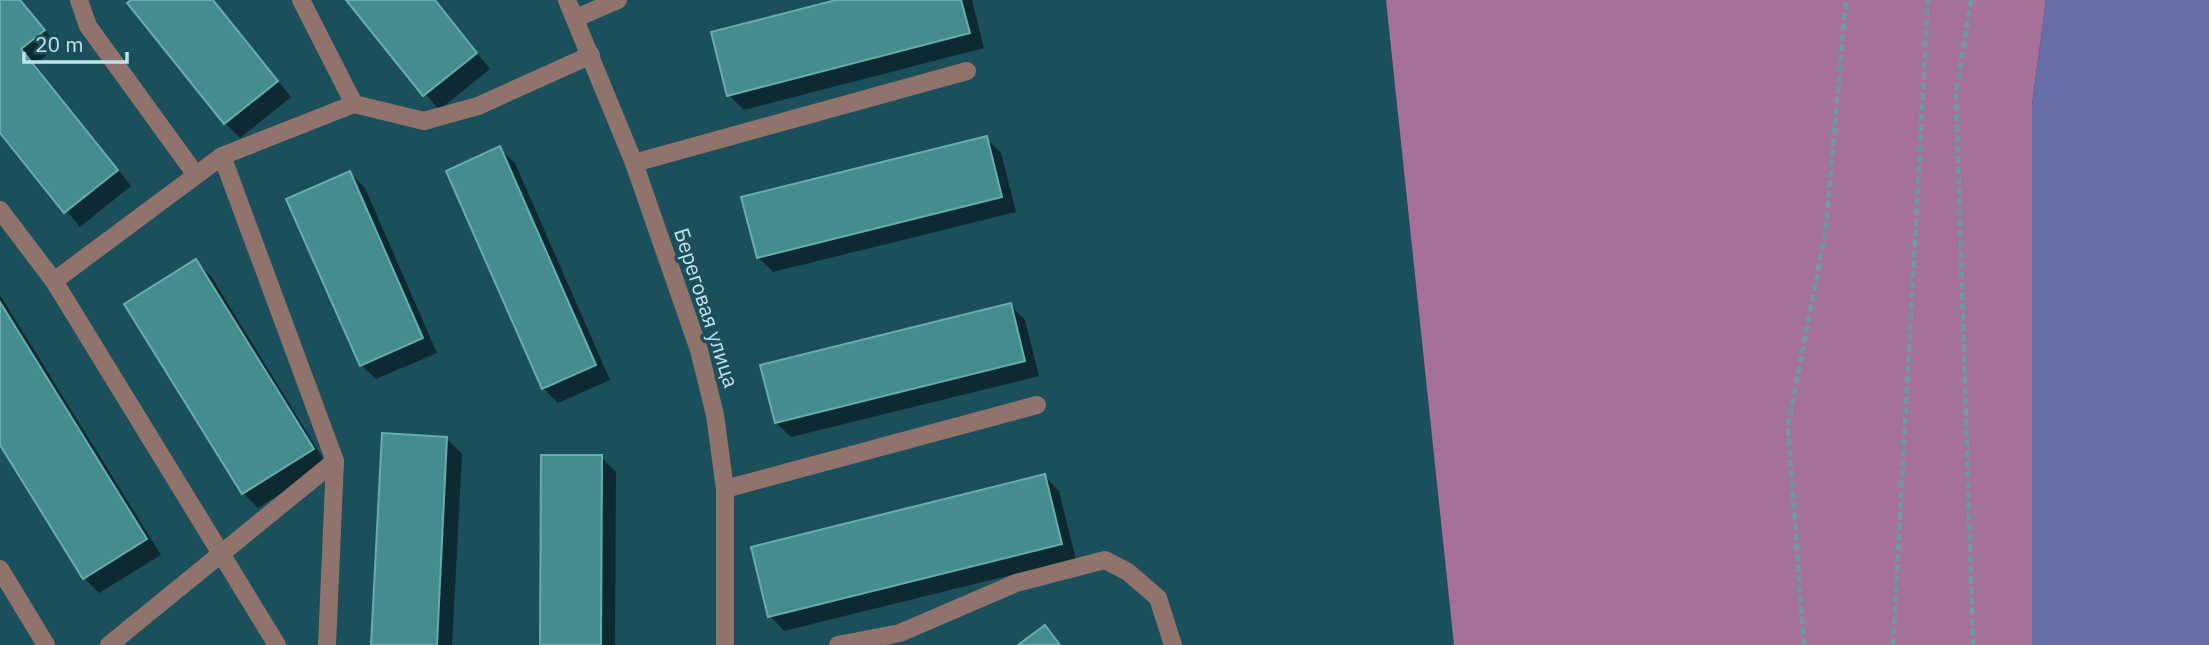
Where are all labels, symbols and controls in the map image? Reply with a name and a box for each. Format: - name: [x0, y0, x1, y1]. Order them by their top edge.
- scale bar: [24, 21, 128, 65]
- text: 20 m: [35, 30, 84, 58]
- street label: Береговая улица: [668, 224, 746, 391]

